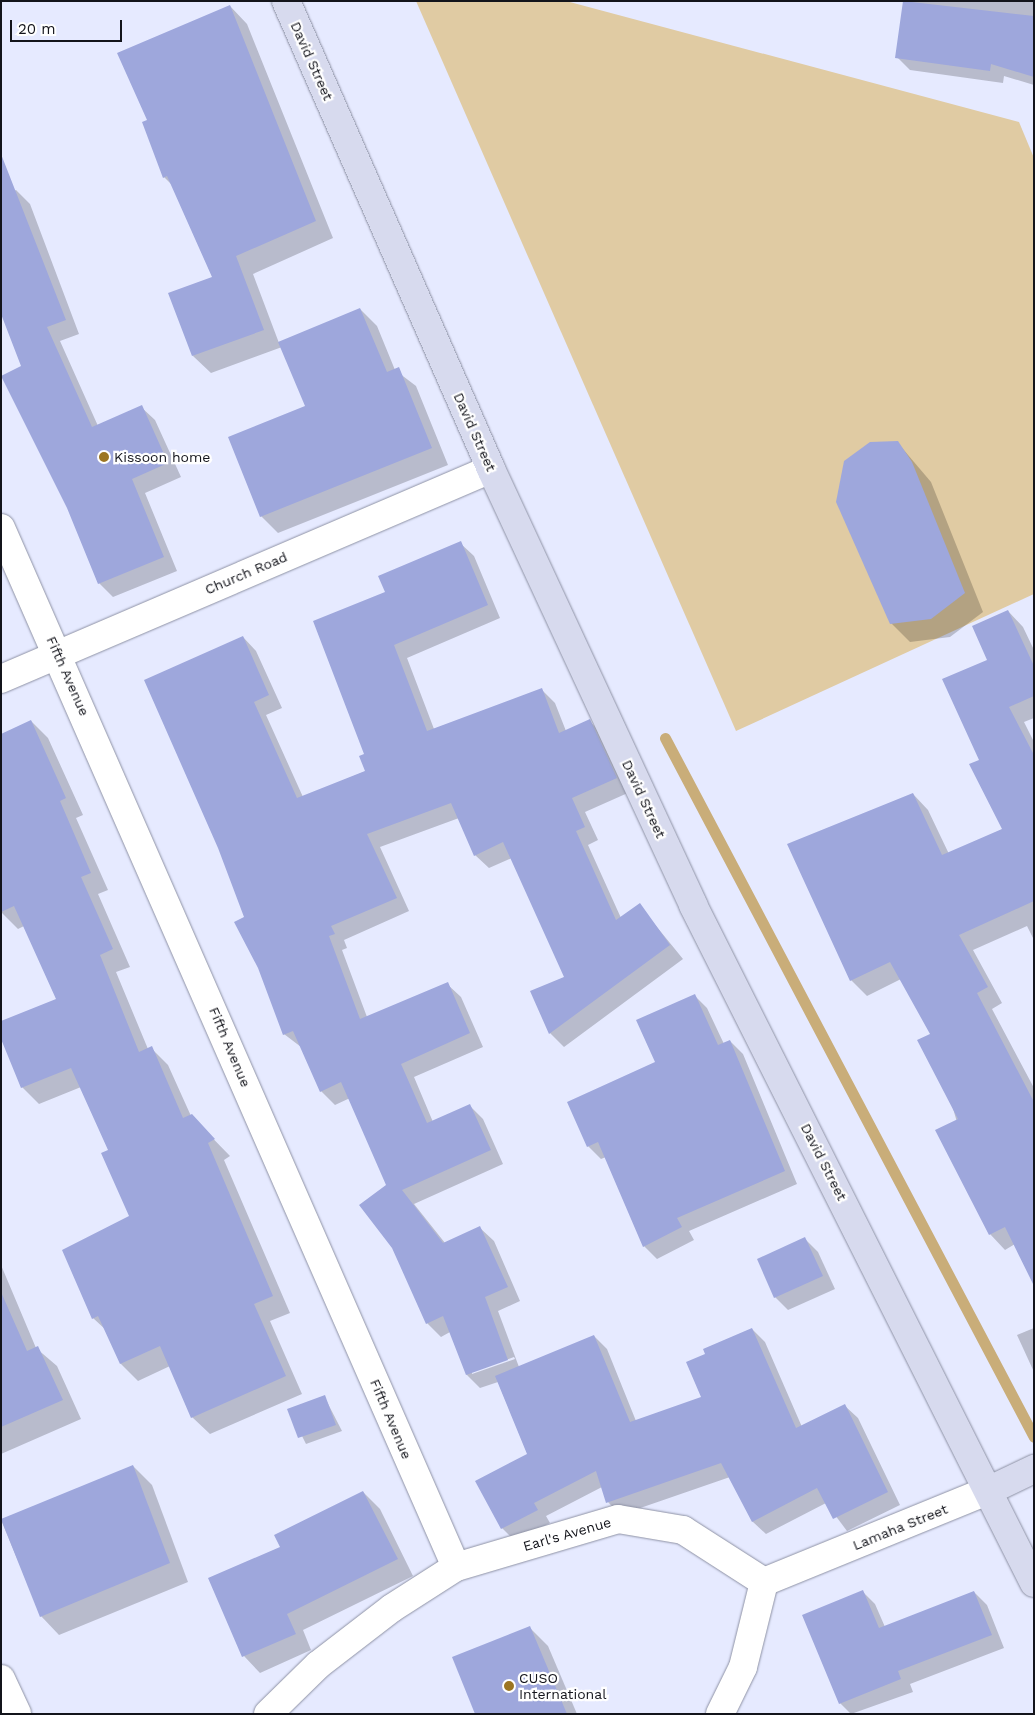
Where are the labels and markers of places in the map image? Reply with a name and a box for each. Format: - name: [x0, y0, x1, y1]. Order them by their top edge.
- place label: Kissoon home: [114, 449, 210, 465]
- marker: Kissoon home: [98, 451, 110, 463]
- place label: CUSO International: [519, 1670, 606, 1702]
- marker: CUSO International: [503, 1680, 515, 1692]

